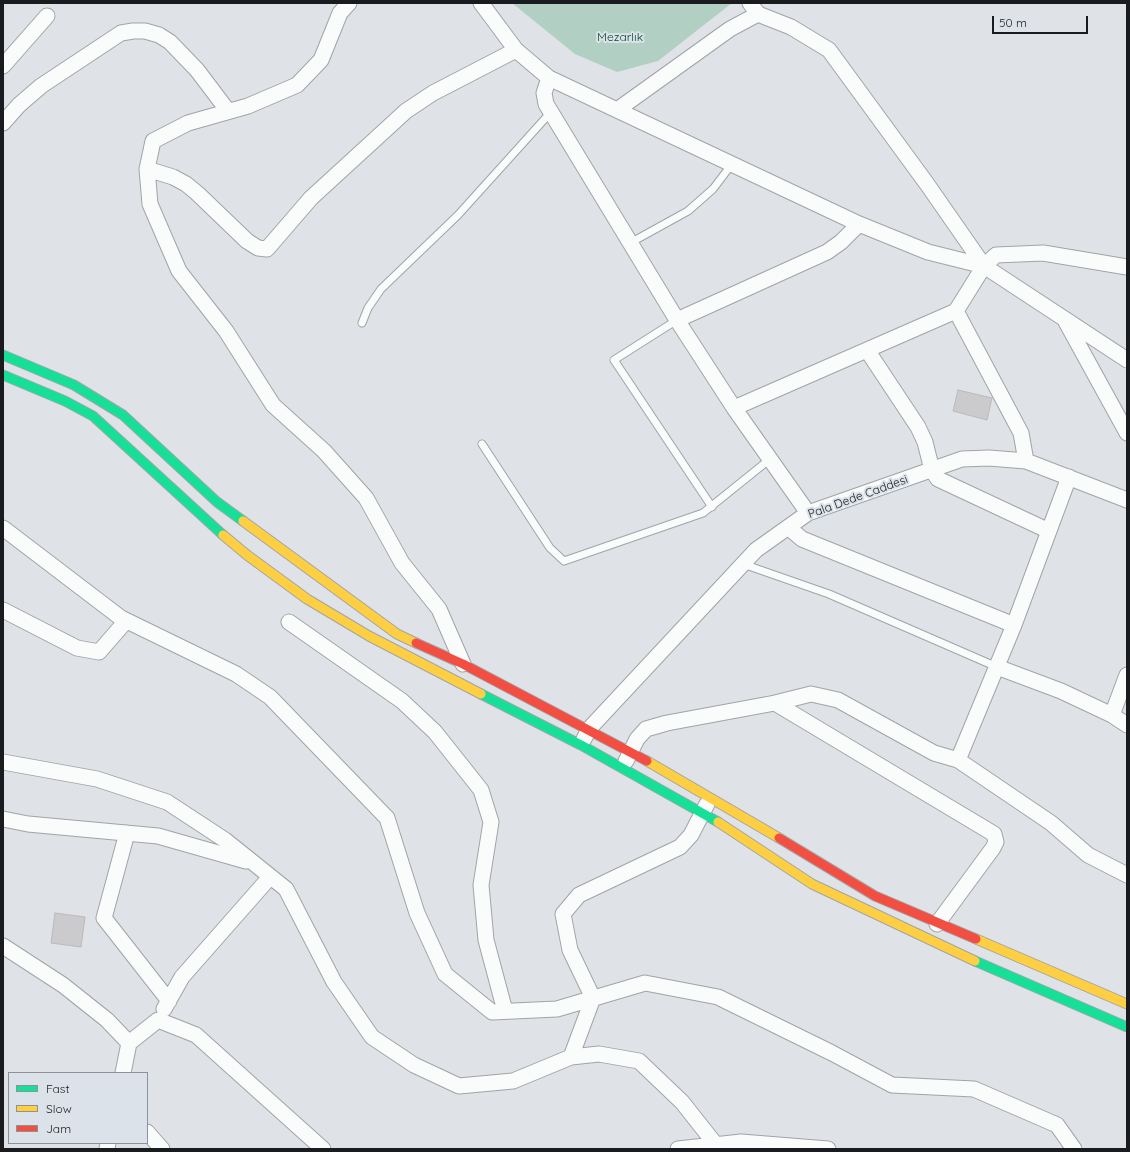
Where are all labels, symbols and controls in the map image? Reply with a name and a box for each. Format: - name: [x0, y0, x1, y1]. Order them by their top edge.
- scale bar: [994, 8, 1090, 34]
- text: 50 m: [999, 15, 1027, 30]
- park label: Mezarlık: [597, 30, 643, 44]
- street label: Pala Dede Caddesi: [806, 472, 910, 522]
- legend: [8, 1072, 148, 1144]
- text: Fast: [46, 1081, 70, 1096]
- text: Slow: [46, 1101, 72, 1116]
- text: Jam: [46, 1121, 71, 1136]

